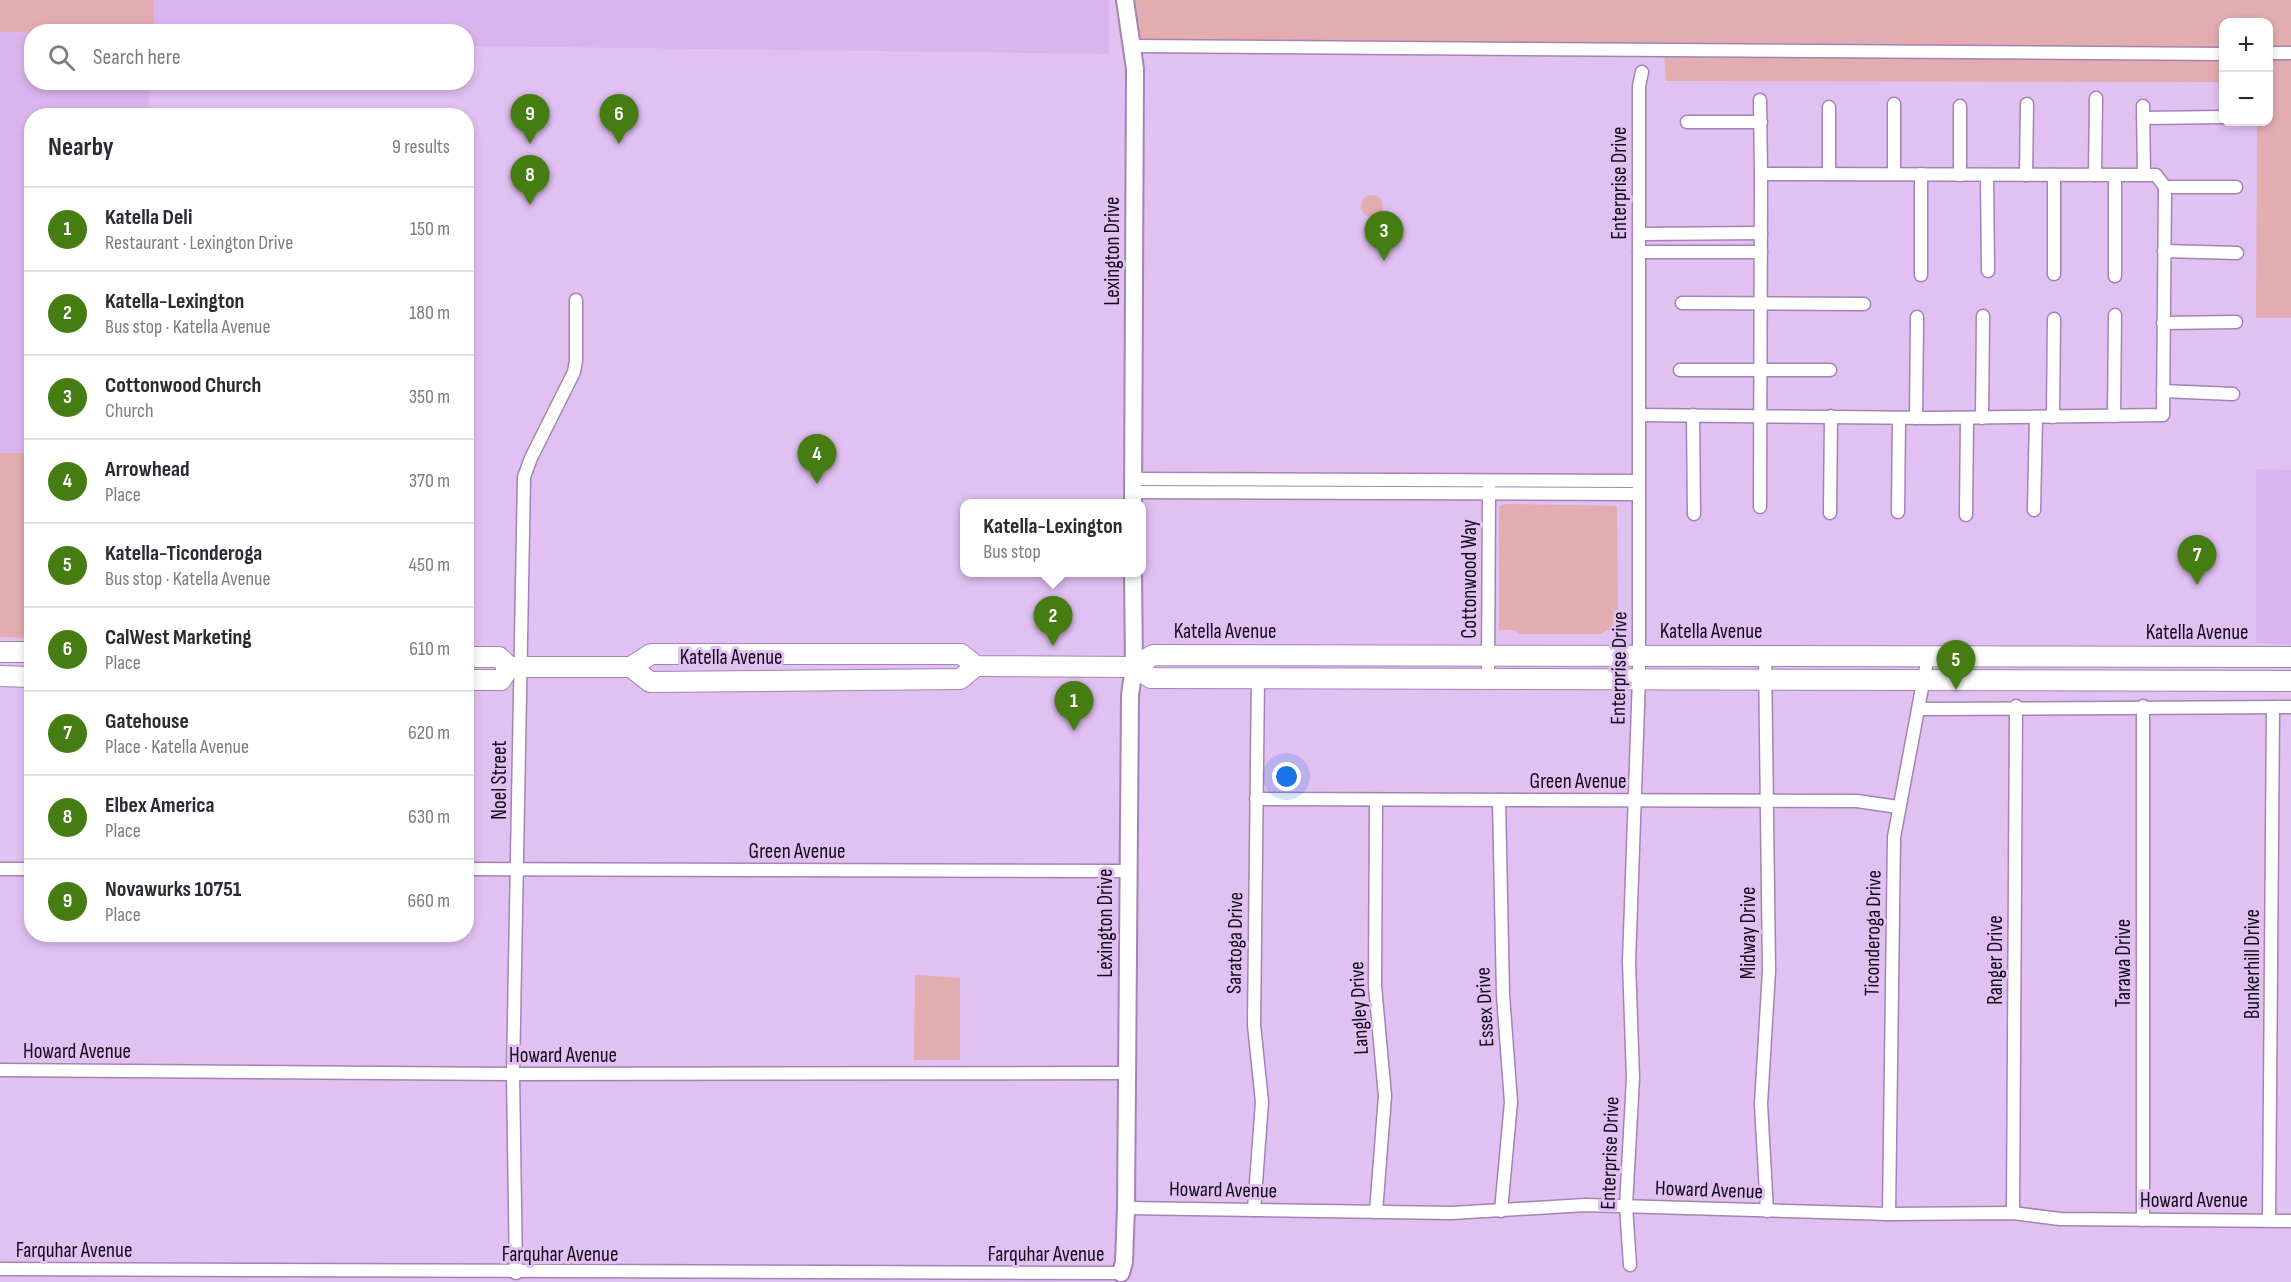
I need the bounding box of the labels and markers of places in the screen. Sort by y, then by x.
pin: 9 [510,94,550,144]
pin: 6 [600,94,638,144]
pin: 8 [510,156,550,205]
pin: 3 [1364,212,1404,261]
pin: 4 [798,434,836,484]
pin: 7 [2178,536,2216,585]
pin: 2 [1034,596,1072,646]
pin: 5 [1936,640,1976,690]
pin: 1 [1054,682,1094,731]

